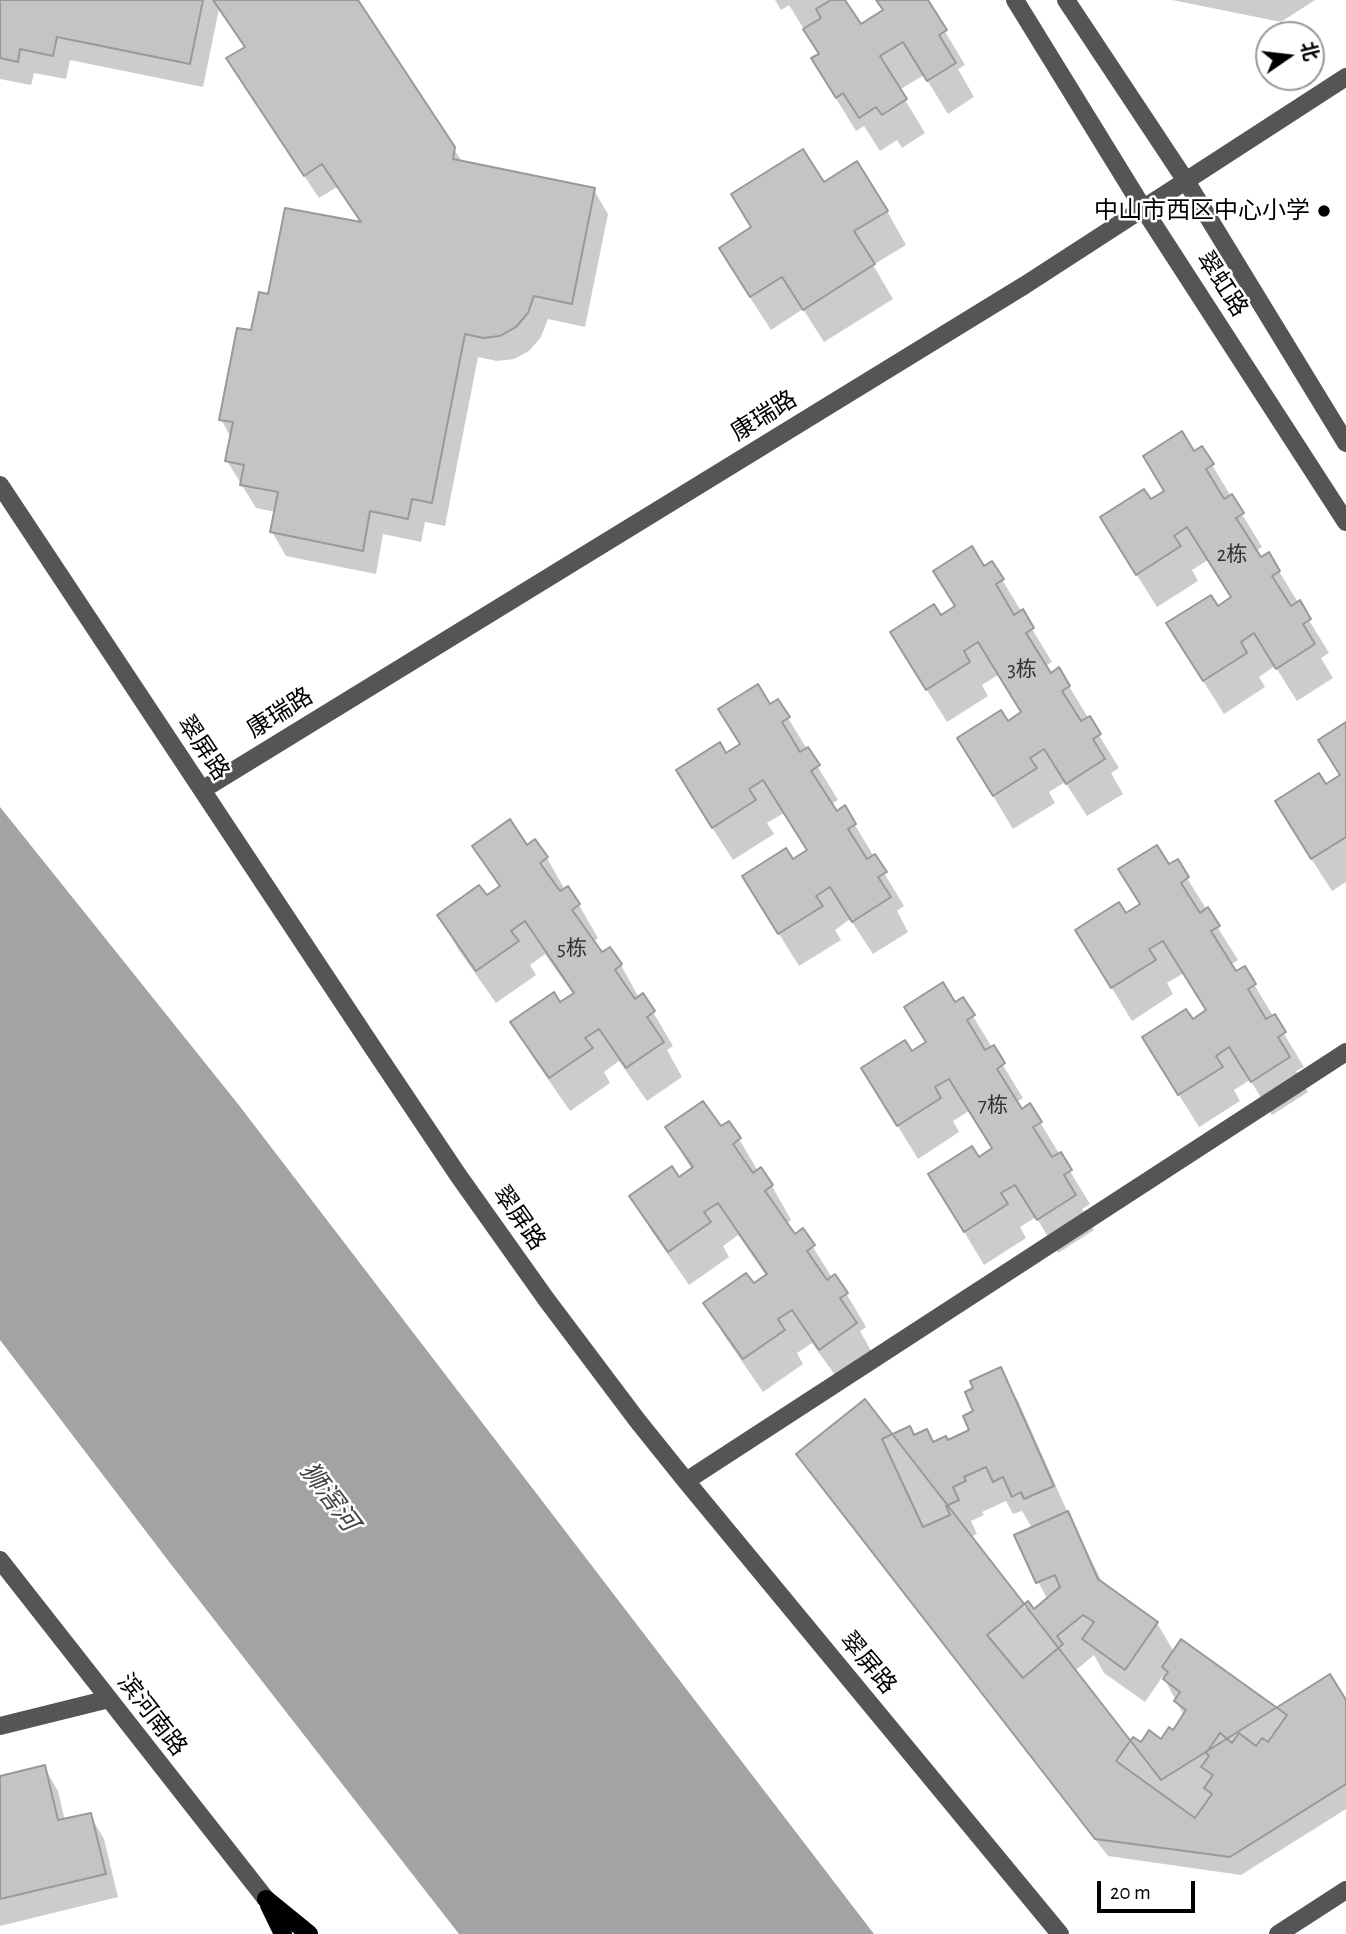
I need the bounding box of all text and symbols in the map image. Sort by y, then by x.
north arrow [1255,21,1325,91]
text: 北 [1297,40,1320,63]
place label: 中山市西区中心小学 [1094,197,1310,225]
marker: 中山市西区中心小学 [1316,203,1332,219]
street label: 翠虹路 [1190,246,1254,322]
street label: 康瑞路 [726,385,802,447]
house number: 2栋 [1217,542,1247,568]
house number: 3栋 [1007,657,1037,683]
street label: 康瑞路 [242,682,318,744]
street label: 翠屏路 [171,710,235,786]
house number: 5栋 [557,936,587,962]
house number: 7栋 [978,1093,1008,1119]
street label: 翠屏路 [487,1180,551,1256]
water label: 狮滘河 [293,1456,365,1538]
street label: 翠屏路 [834,1626,902,1700]
street label: 滨河南路 [111,1668,193,1762]
scale bar [1101,1868,1199,1912]
text: 20 m [1110,1882,1151,1903]

